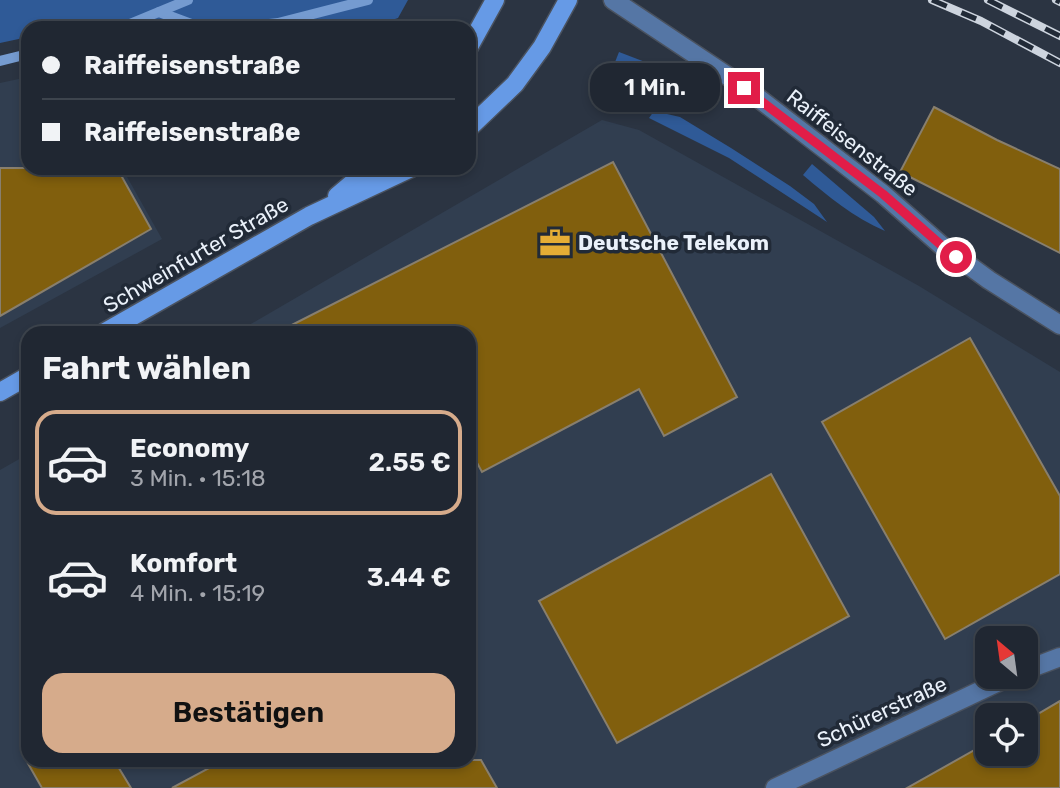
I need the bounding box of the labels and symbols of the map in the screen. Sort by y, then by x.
callout: 1 Min. [590,64,720,112]
route end [728,72,760,104]
street label: Raiffeisenstraße [782,84,923,201]
street label: Schweinfurter Straße [99,191,293,318]
office icon: Deutsche Telekom [538,226,572,260]
place label: Deutsche Telekom [578,230,769,255]
route start [940,241,972,273]
north arrow [975,626,1038,690]
street label: Schürerstraße [813,671,951,752]

